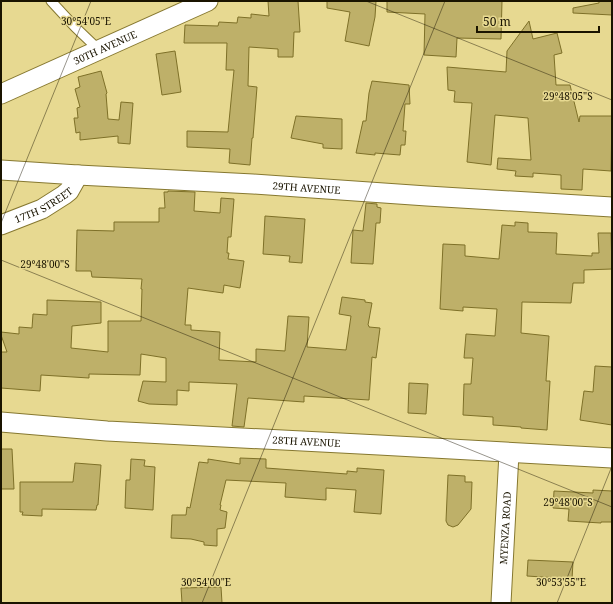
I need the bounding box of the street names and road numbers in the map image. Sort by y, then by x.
street label: 30TH AVENUE [71,27,139,68]
street label: 29TH AVENUE [272,178,341,197]
street label: 17TH STREET [12,184,76,226]
street label: 28TH AVENUE [272,433,341,450]
street label: MYENZA ROAD [496,491,514,565]

